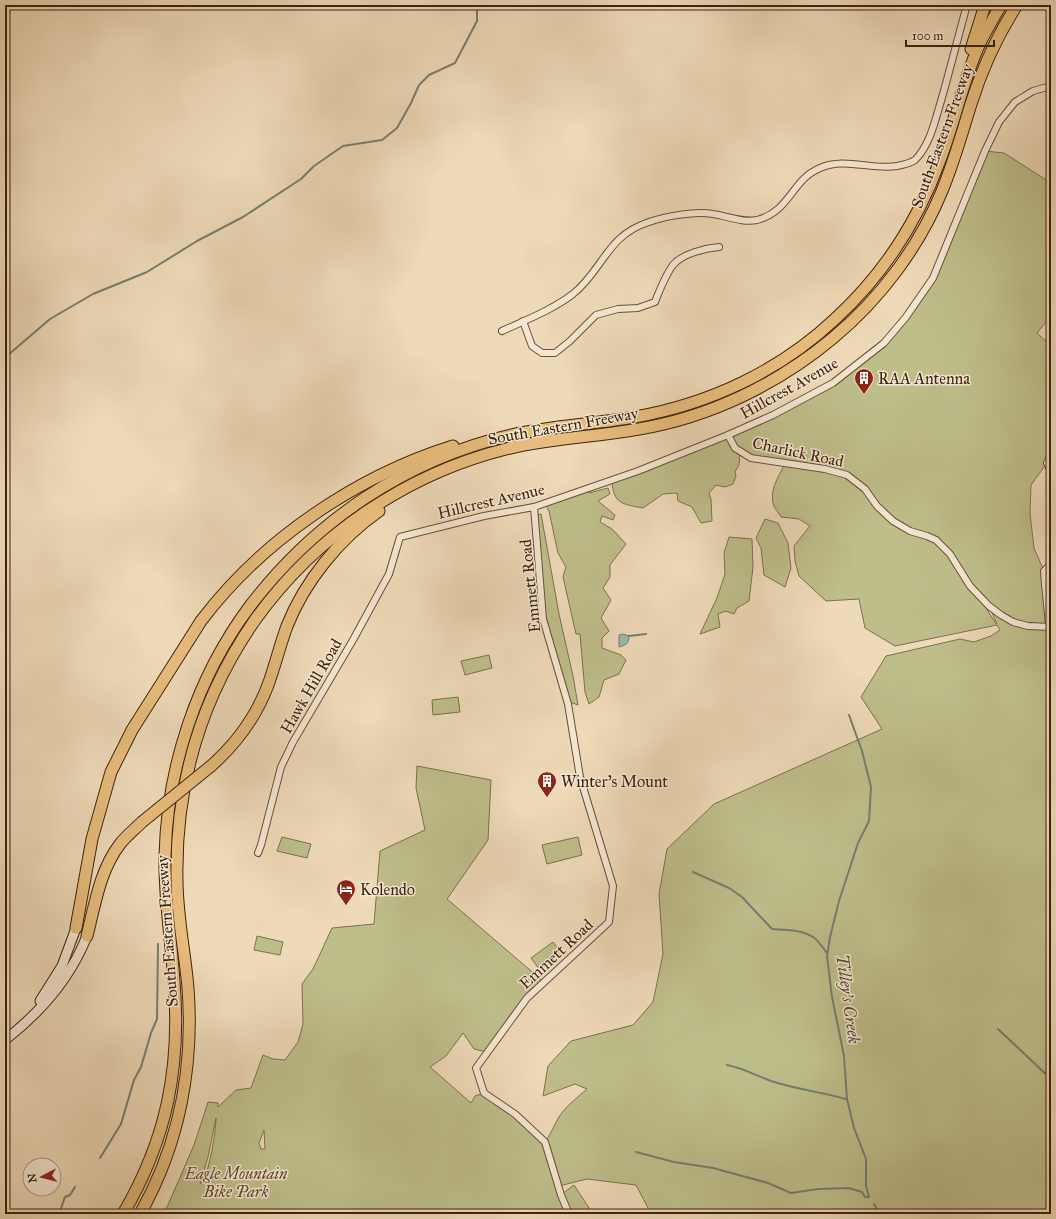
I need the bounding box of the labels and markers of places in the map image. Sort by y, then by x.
building icon: RAA Antenna [853,367,875,395]
place label: RAA Antenna [878,369,970,388]
building icon: Winter's Mount [536,770,558,798]
place label: Winter's Mount [561,772,668,791]
hotel icon: Kolendo [335,878,357,906]
place label: Kolendo [360,880,415,899]

